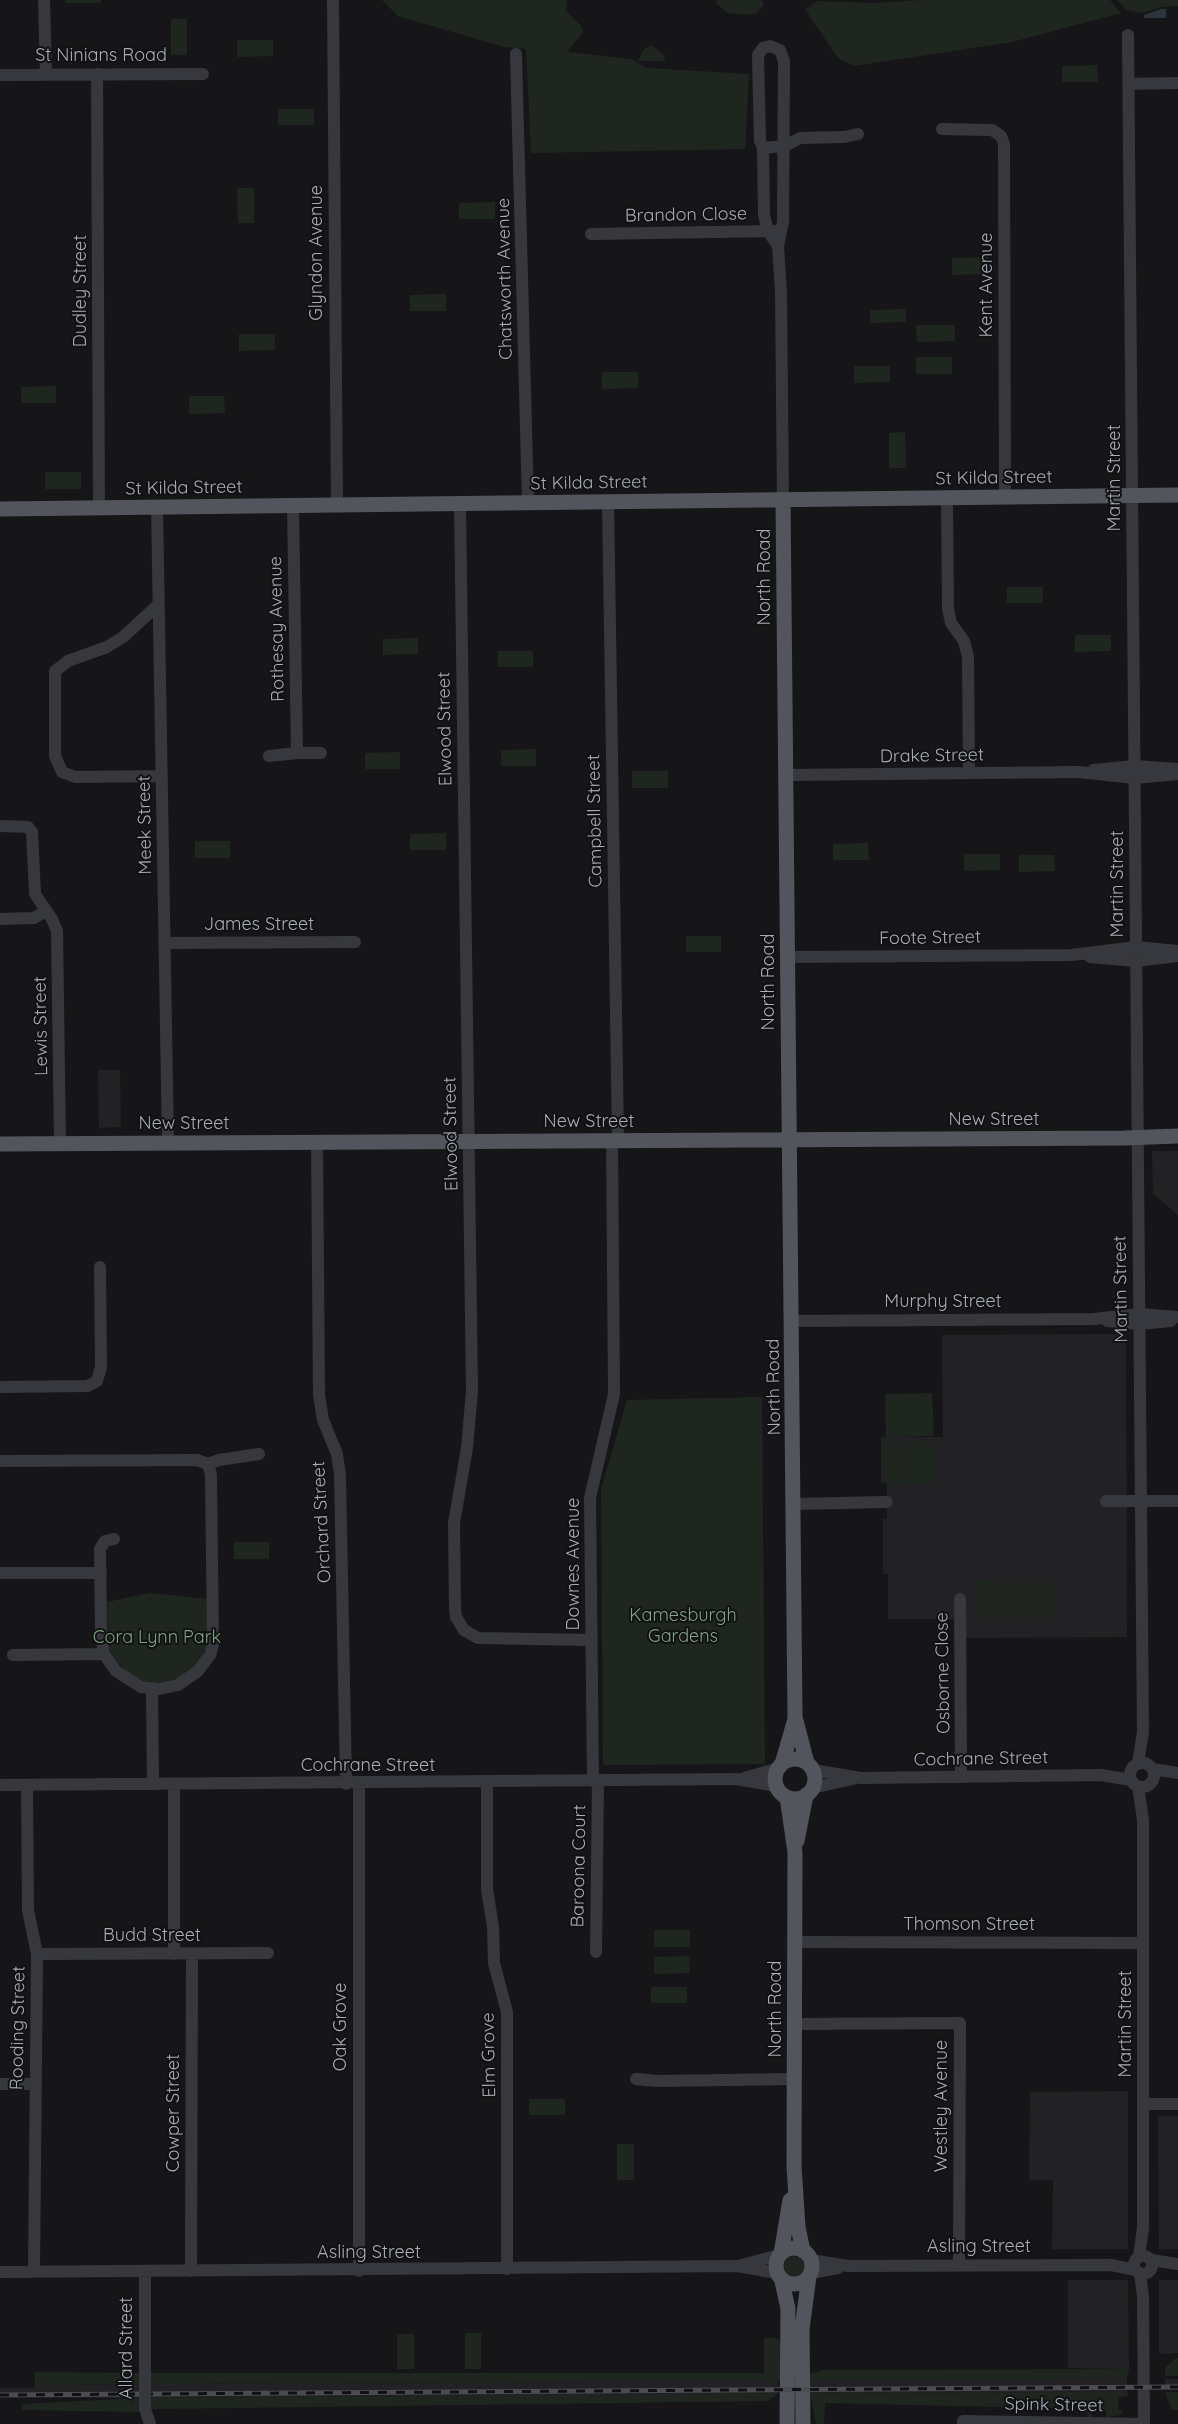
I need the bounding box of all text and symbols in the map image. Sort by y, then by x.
street label: St Ninians Road [35,45,167,67]
street label: Glyndon Avenue [306,185,328,321]
street label: Chatsworth Avenue [493,198,517,360]
street label: Brandon Close [625,203,747,227]
street label: Kent Avenue [976,233,998,337]
street label: Dudley Street [70,235,92,347]
street label: Martin Street [1104,424,1126,532]
street label: St Kilda Street [935,466,1053,490]
street label: St Kilda Street [530,471,648,495]
street label: St Kilda Street [125,476,243,500]
street label: North Road [754,529,776,625]
street label: Rothesay Avenue [265,556,289,702]
street label: Elwood Street [433,672,457,786]
street label: Drake Street [880,744,984,768]
street label: Campbell Street [583,754,607,888]
street label: Meek Street [133,775,157,875]
street label: Martin Street [1107,830,1129,938]
street label: James Street [204,914,314,936]
street label: Foote Street [879,926,981,950]
street label: North Road [758,934,780,1030]
street label: Lewis Street [29,976,53,1076]
street label: Elwood Street [439,1077,463,1191]
street label: New Street [949,1109,1039,1131]
street label: New Street [544,1111,634,1133]
street label: New Street [139,1113,229,1135]
street label: Martin Street [1109,1235,1133,1343]
street label: Murphy Street [884,1291,1002,1313]
street label: North Road [762,1338,786,1436]
street label: Orchard Street [308,1460,336,1584]
street label: Downes Avenue [563,1498,585,1630]
park label: Kamesburgh Gardens [629,1605,737,1648]
street label: Osborne Close [931,1612,955,1734]
park label: Cora Lynn Park [93,1627,221,1649]
street label: Cochrane Street [914,1747,1048,1771]
street label: Cochrane Street [301,1755,435,1777]
street label: Baroona Court [567,1804,591,1928]
street label: Thomson Street [903,1914,1035,1936]
street label: Budd Street [103,1925,201,1947]
street label: North Road [765,1961,787,2057]
street label: Rooding Street [6,1966,30,2090]
street label: Martin Street [1115,1970,1137,2078]
street label: Oak Grove [330,1983,352,2071]
street label: Elm Grove [477,2012,501,2098]
street label: Westley Avenue [931,2040,953,2172]
street label: Cowper Street [163,2054,185,2172]
street label: Asling Street [927,2236,1031,2258]
street label: Asling Street [317,2242,421,2264]
street label: Allard Street [116,2297,138,2399]
street label: Spink Street [1004,2393,1104,2417]

